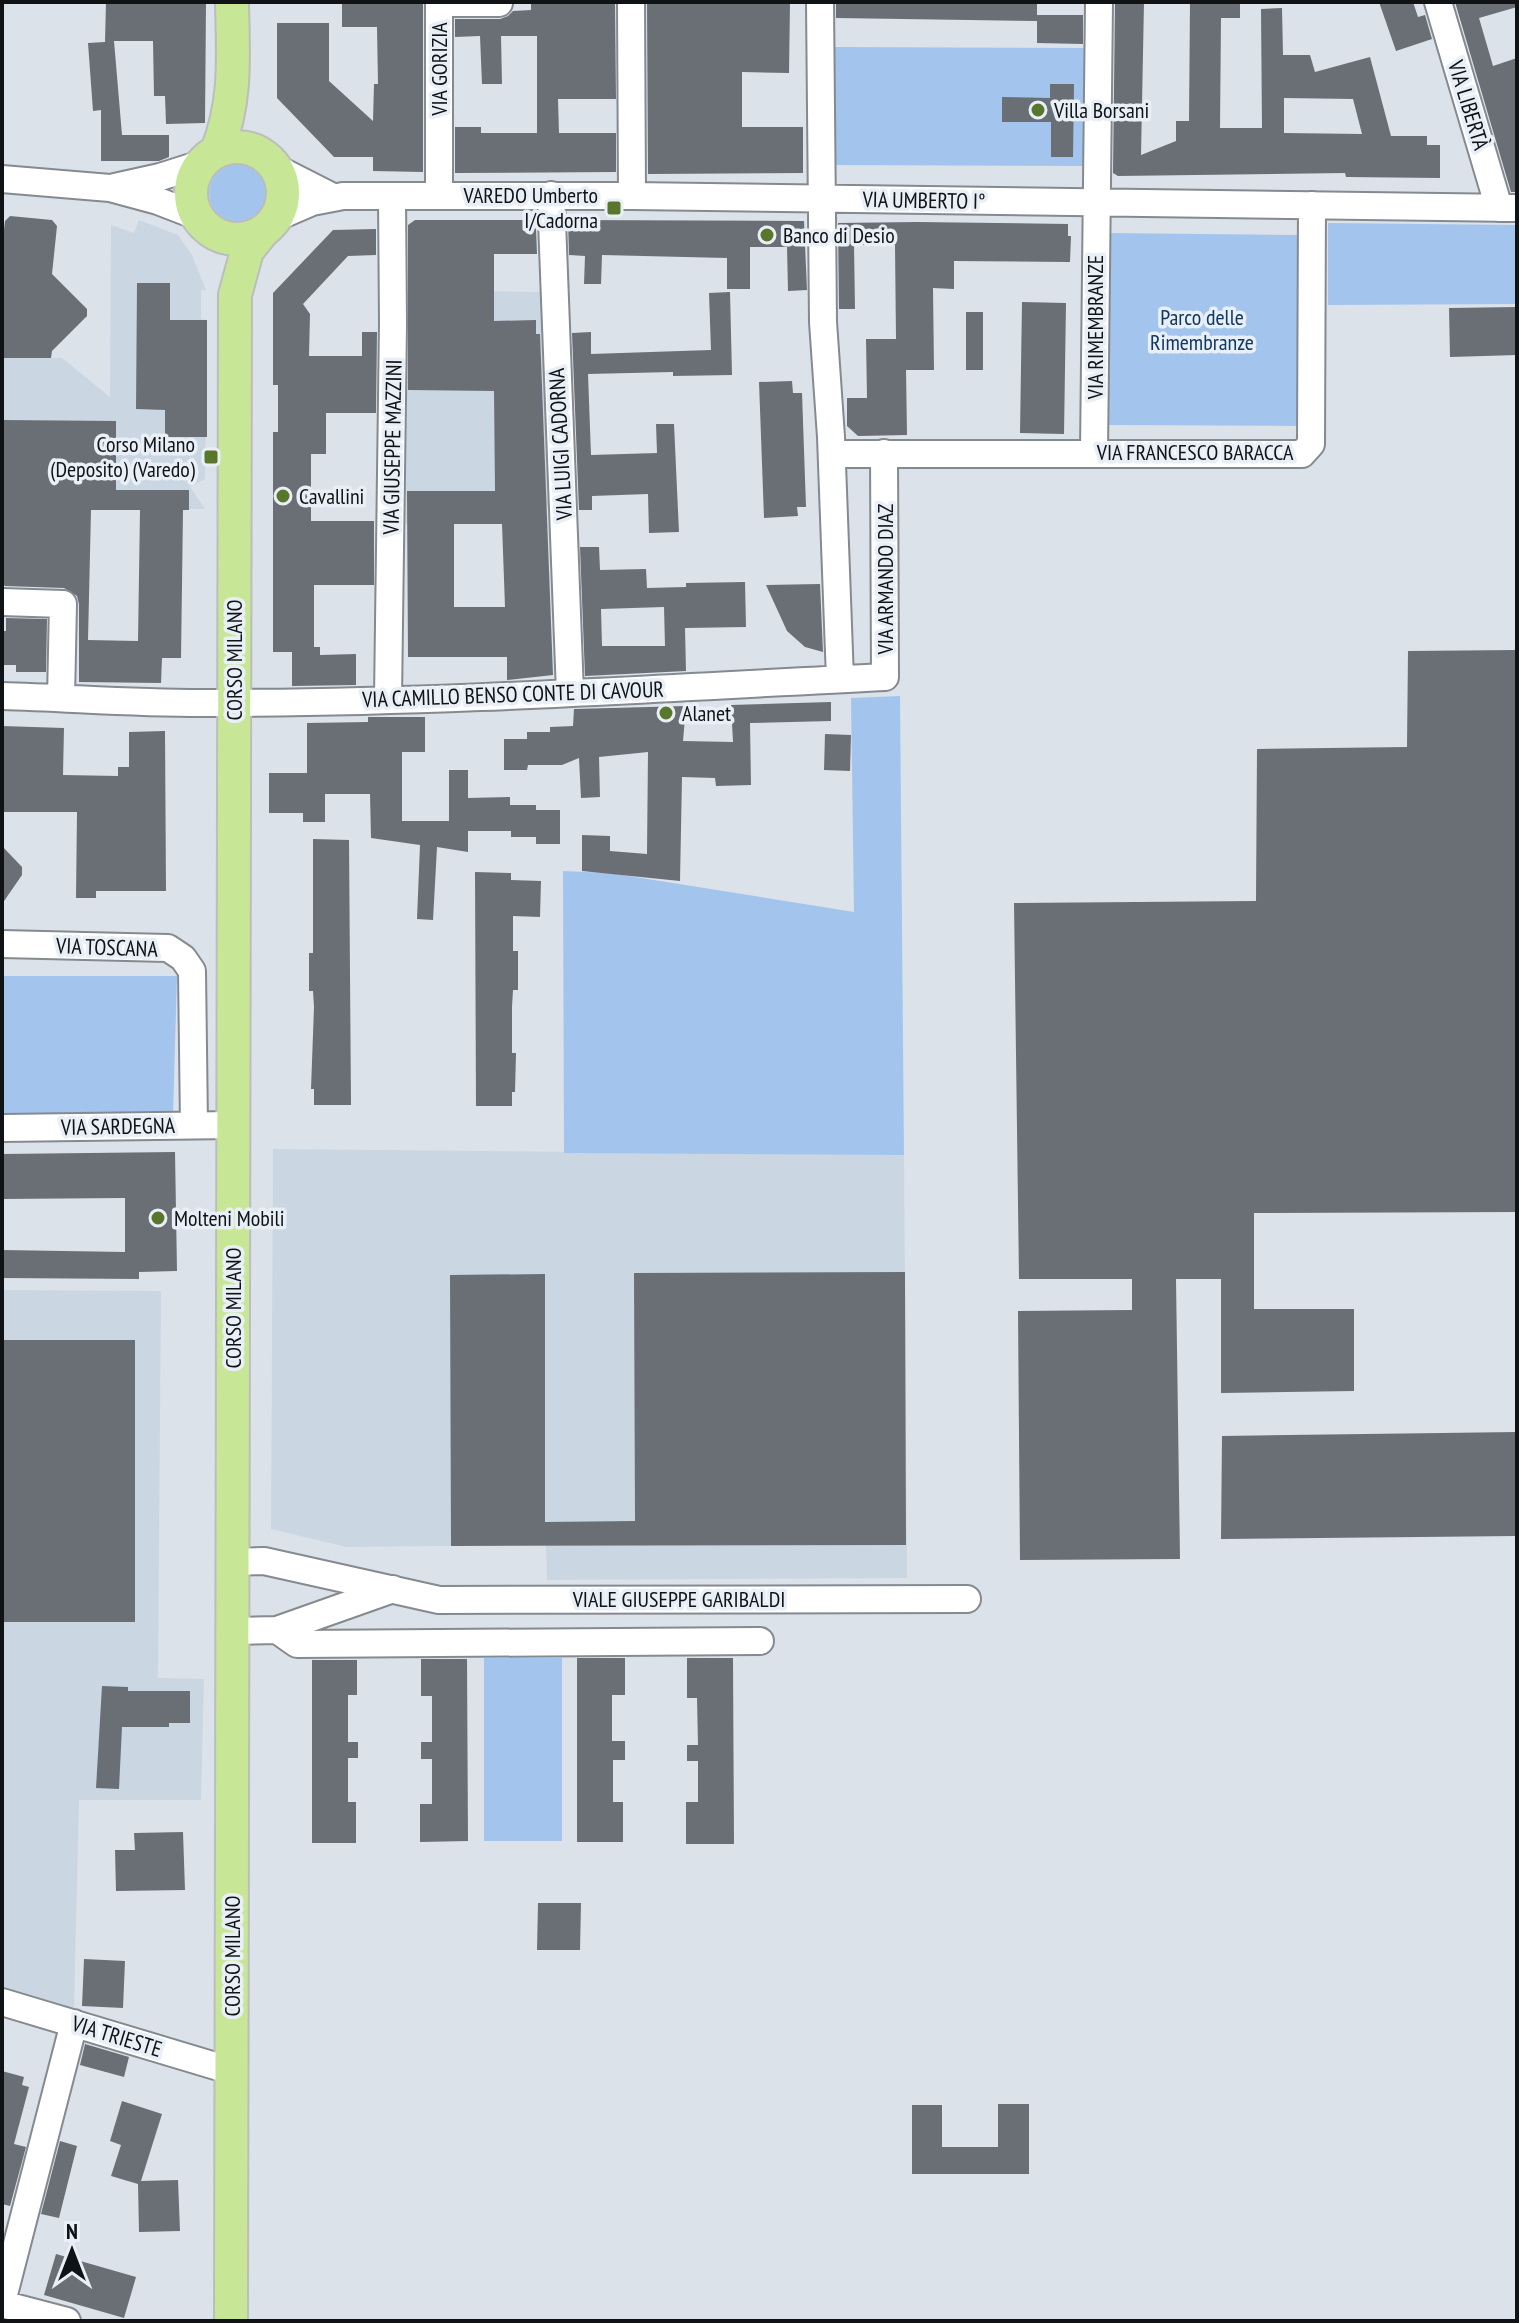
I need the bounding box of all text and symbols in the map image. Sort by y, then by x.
street label: VIA GORIZIA [425,22,453,117]
street label: VIA LIBERTÀ [1442,56,1496,154]
place label: Villa Borsani [1053,96,1149,124]
marker: Villa Borsani [1029,101,1047,119]
place label: VAREDO Umberto I/Cadorna [463,181,598,234]
street label: VIA UMBERTO I° [861,185,986,215]
marker: VAREDO Umberto I/Cadorna [605,199,623,217]
place label: Banco di Desio [783,221,895,249]
marker: Banco di Desio [758,226,776,244]
street label: VIA RIMEMBRANZE [1081,255,1109,400]
park label: Parco delle Rimembranze [1150,303,1254,356]
street label: VIA GIUSEPPE MAZZINI [376,359,408,536]
street label: VIA LUIGI CADORNA [542,367,578,522]
place label: Corso Milano (Deposito) (Varedo) [50,430,196,483]
street label: VIA FRANCESCO BARACCA [1096,438,1294,466]
marker: Corso Milano (Deposito) (Varedo) [202,448,220,466]
place label: Cavallini [299,482,364,510]
marker: Cavallini [274,487,292,505]
street label: VIA ARMANDO DIAZ [871,503,899,656]
street label: CORSO MILANO [220,599,248,721]
street label: VIA CAMILLO BENSO CONTE DI CAVOUR [361,675,664,713]
place label: Alanet [682,699,731,727]
marker: Alanet [657,704,675,722]
street label: VIA TOSCANA [55,931,159,963]
street label: VIA SARDEGNA [60,1111,176,1141]
place label: Molteni Mobili [174,1204,284,1232]
marker: Molteni Mobili [149,1209,167,1227]
street label: CORSO MILANO [219,1247,247,1369]
street label: VIALE GIUSEPPE GARIBALDI [572,1585,785,1613]
street label: CORSO MILANO [218,1895,246,2017]
street label: VIA TRIESTE [68,2009,165,2063]
north arrow [32,2211,112,2291]
text: N [66,2217,78,2245]

